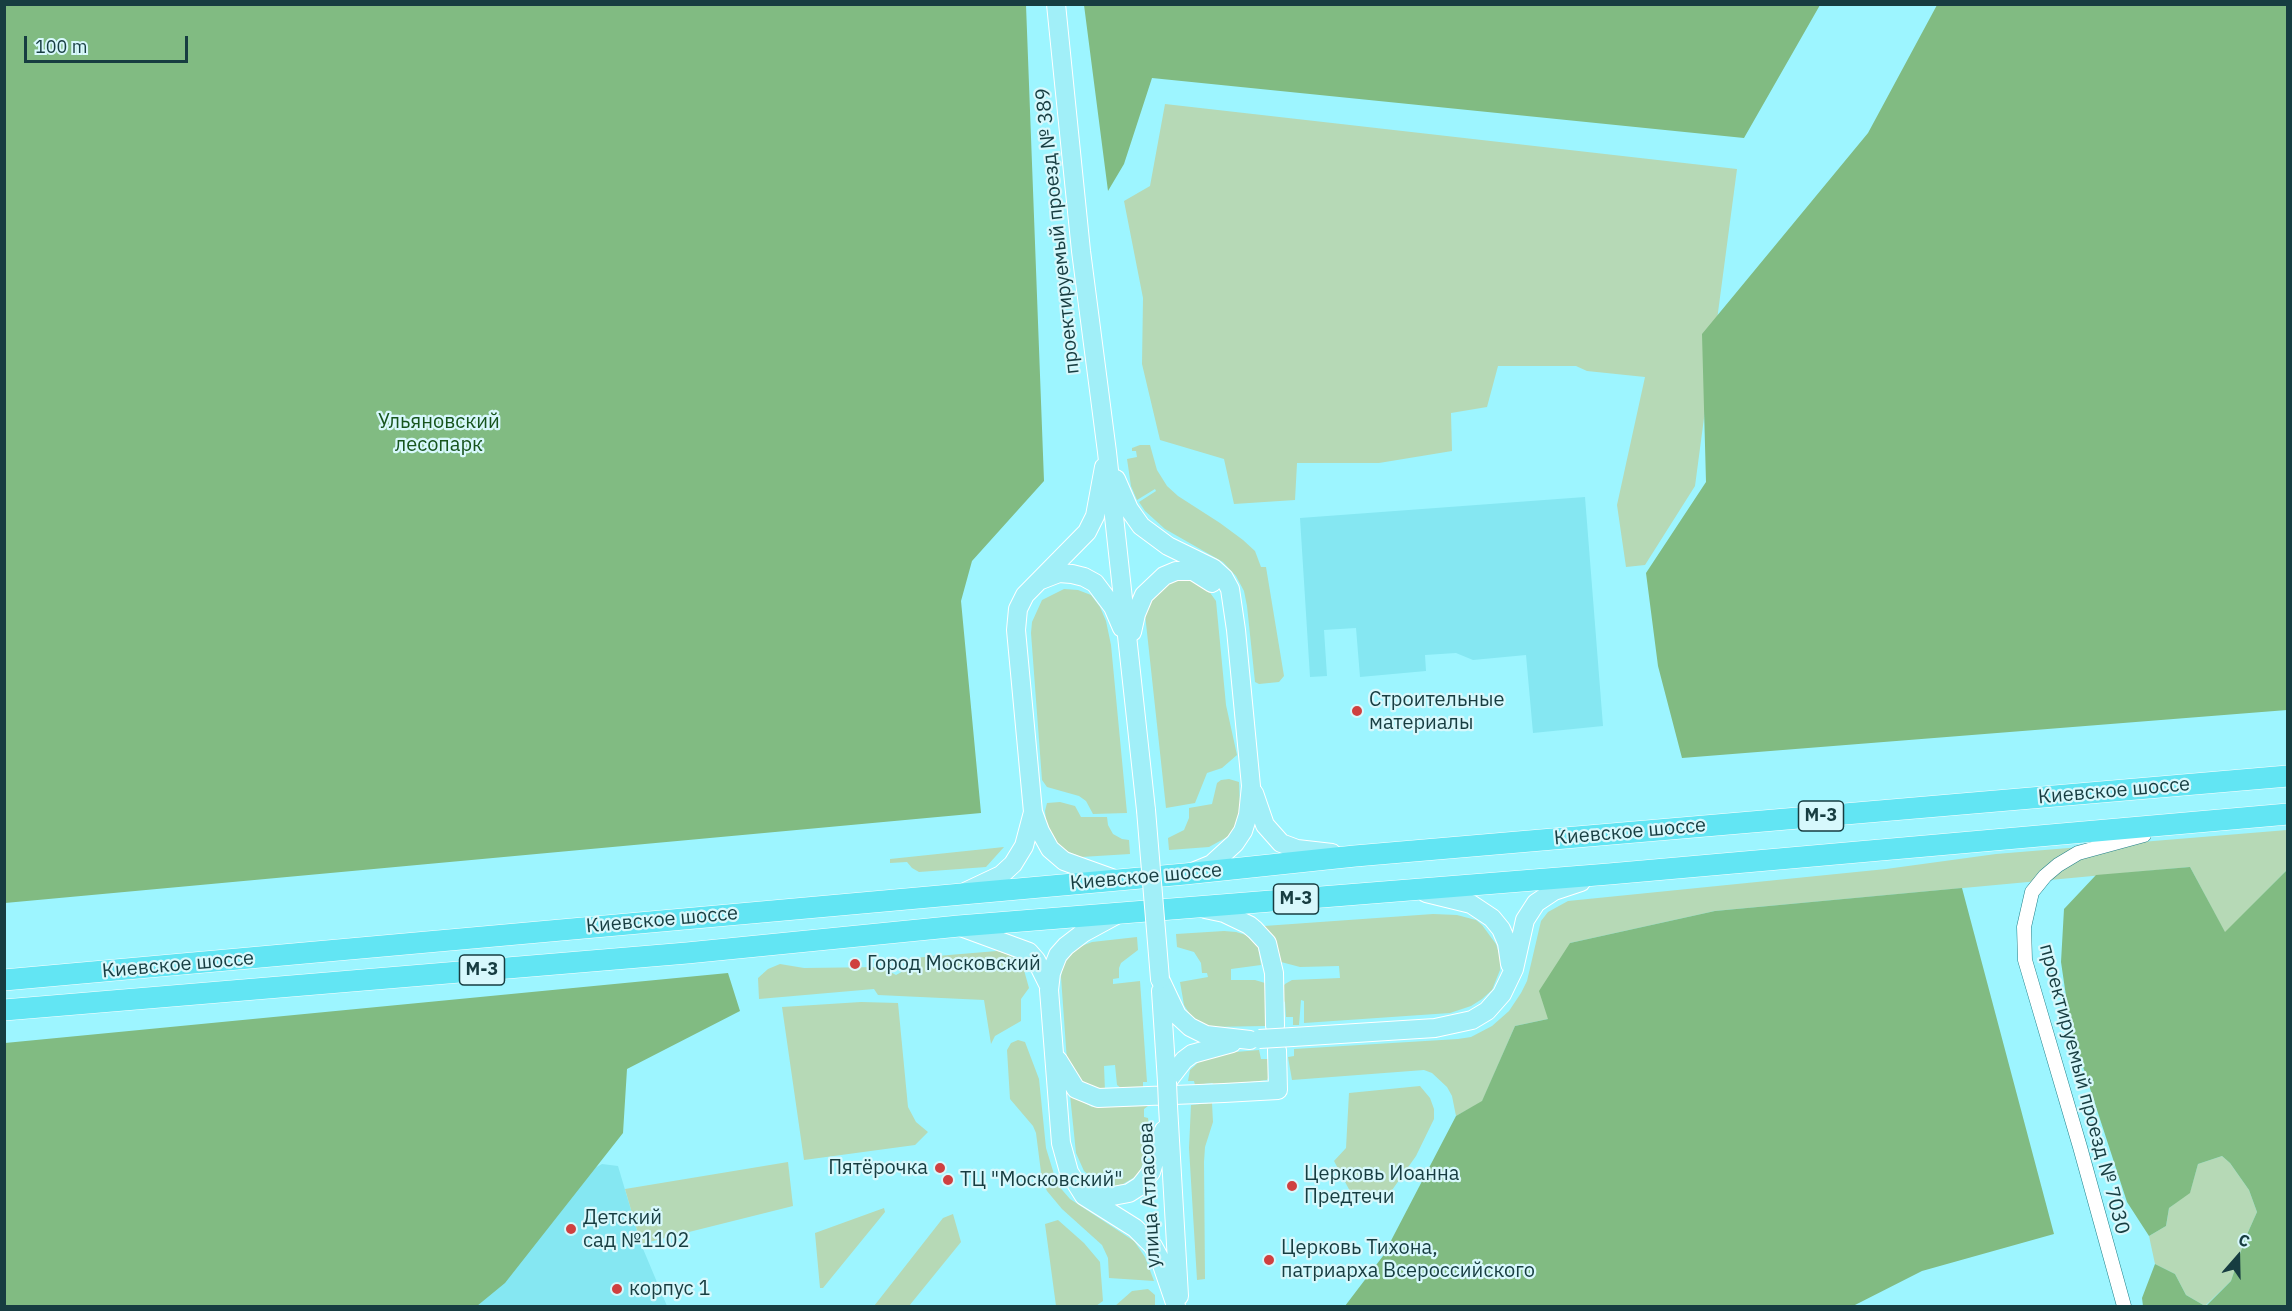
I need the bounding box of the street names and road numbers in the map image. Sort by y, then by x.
street label: проектируемый проезд № 389 [1031,87,1085,375]
street label: Киевское шоссе [2037,772,2191,810]
road number: М-3 [1798,801,1844,831]
street label: Киевское шоссе [1553,813,1707,851]
street label: Киевское шоссе [1069,858,1223,896]
road number: М-3 [1274,884,1318,914]
street label: Киевское шоссе [585,901,739,939]
street label: проектируемый проезд № 7030 [2034,941,2134,1237]
street label: Киевское шоссе [101,946,255,984]
road number: М-3 [460,955,504,985]
street label: улица Атласова [1134,1122,1166,1268]

